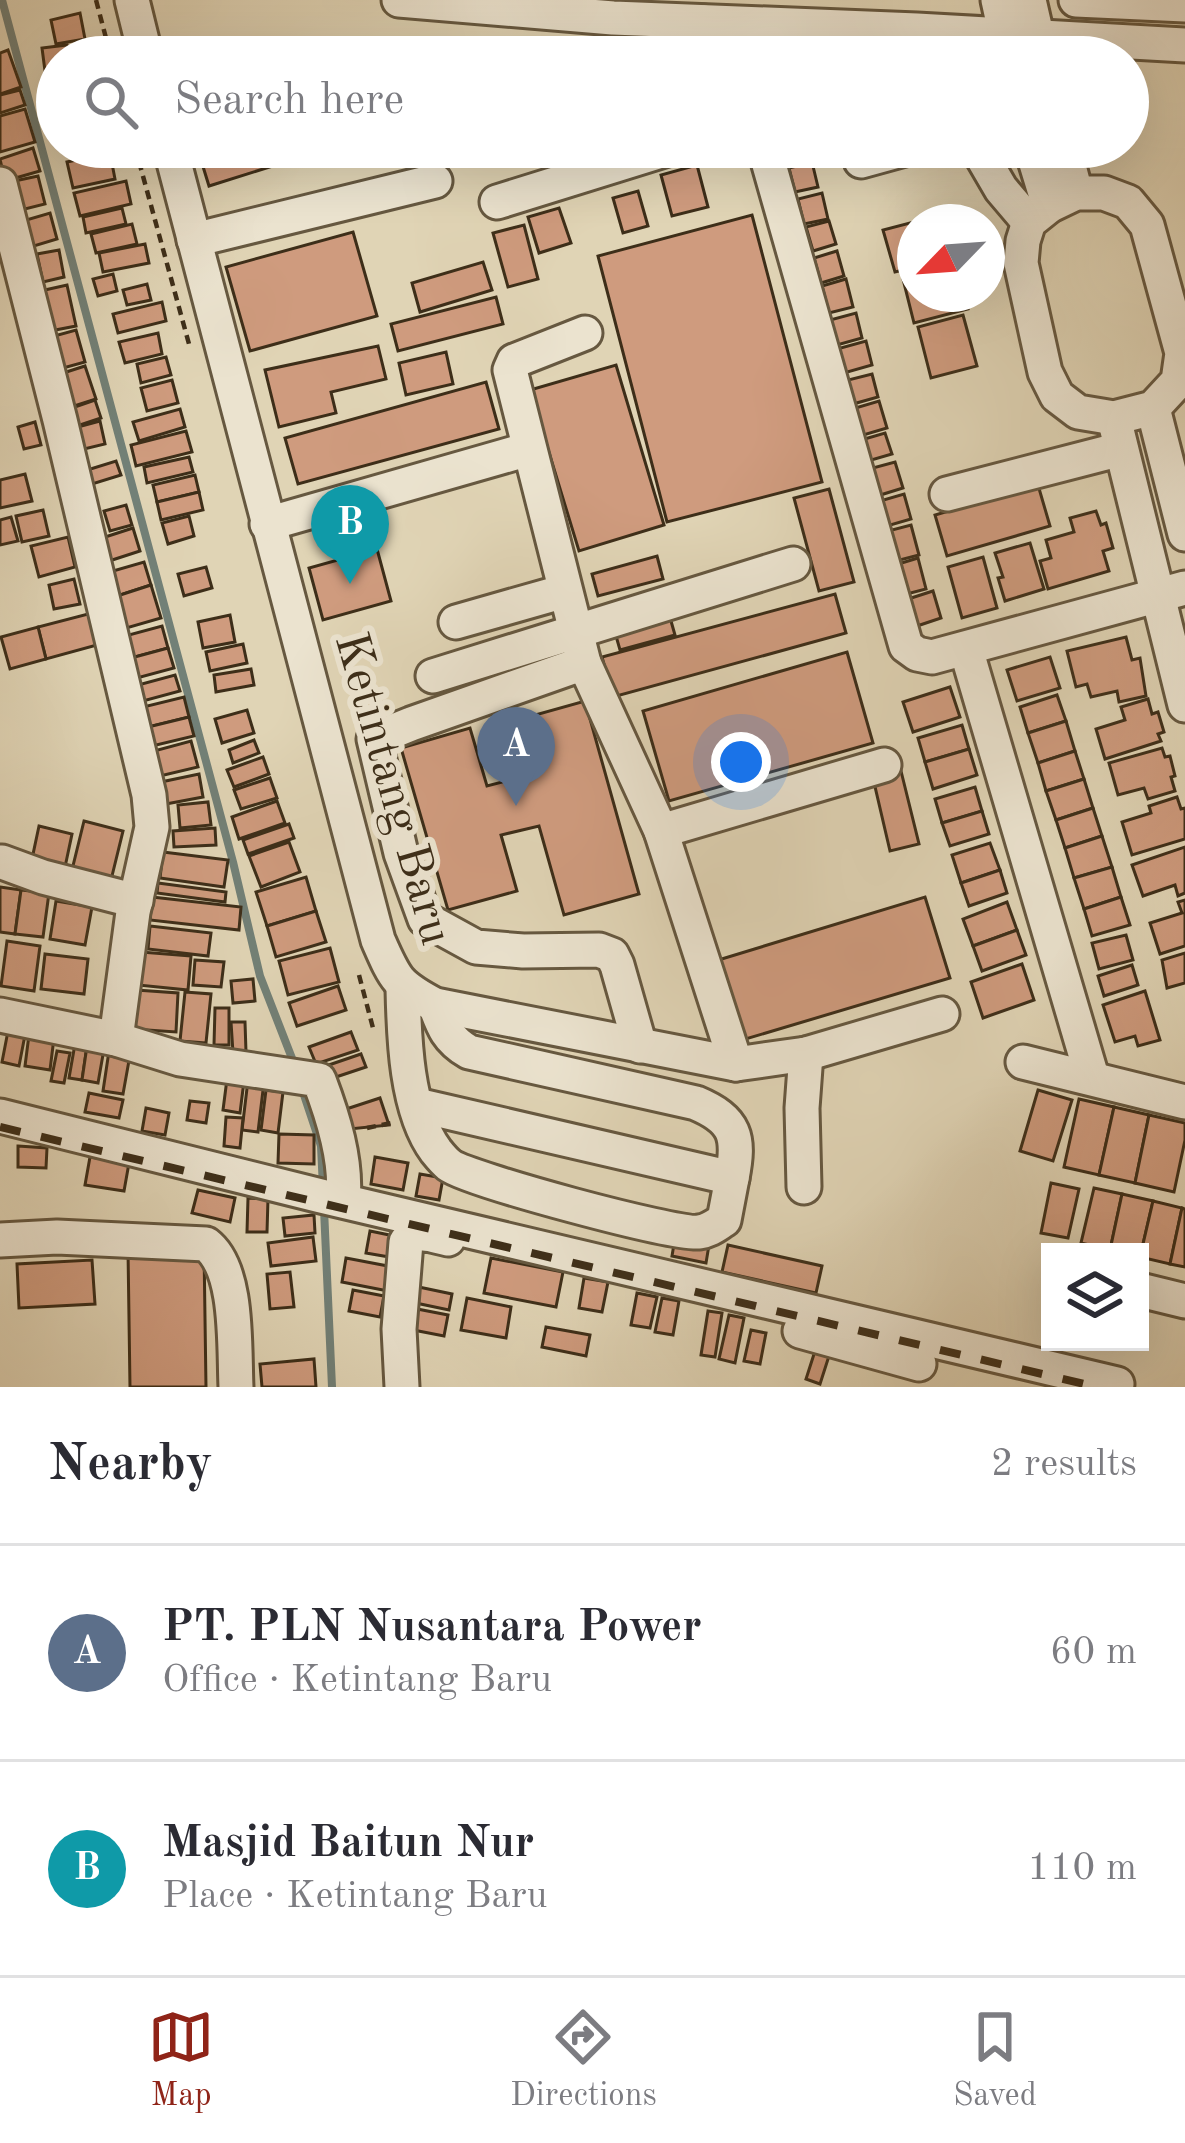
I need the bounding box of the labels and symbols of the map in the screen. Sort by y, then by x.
north arrow [897,204,1005,312]
pin: B [311,485,389,584]
street label: Ketintang Baru [325,628,459,950]
pin: A [477,707,555,806]
your location [711,732,771,792]

